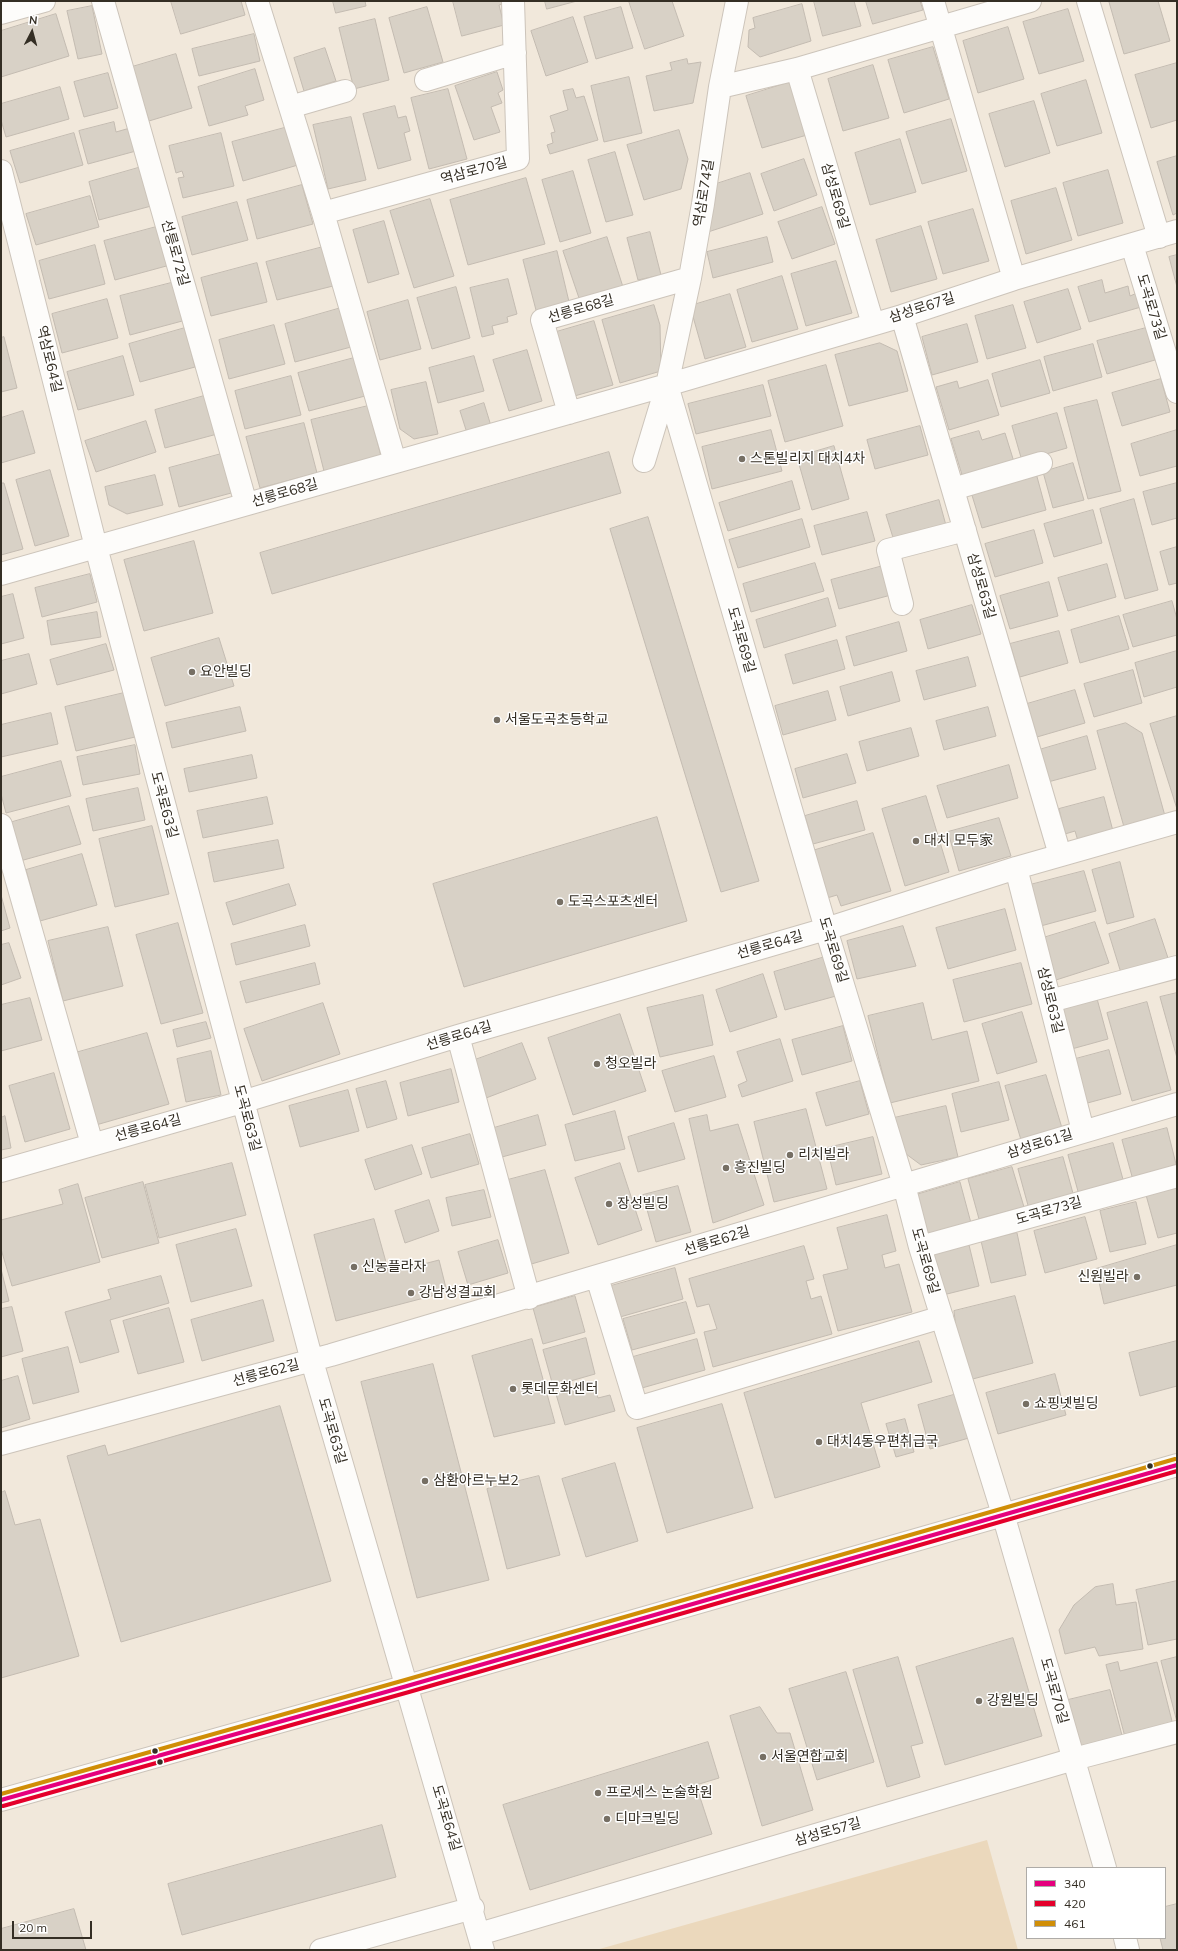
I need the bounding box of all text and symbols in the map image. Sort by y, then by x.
north arrow [12,12,52,52]
text: N [28,13,38,27]
street label: 역삼로70길 [439,154,509,188]
street label: 역삼로74길 [690,158,718,228]
street label: 삼성로69길 [818,161,852,231]
street label: 선릉로72길 [158,218,192,288]
street label: 도곡로73길 [1133,272,1169,342]
street label: 삼성로67길 [887,289,957,327]
street label: 선릉로68길 [546,292,616,326]
street label: 역삼로64길 [33,324,65,394]
place label: 스톤빌리지 대치4차 [750,451,865,467]
marker: 스톤빌리지 대치4차 [737,454,747,464]
street label: 선릉로68길 [250,476,320,510]
street label: 삼성로63길 [964,551,998,621]
street label: 도곡로69길 [724,605,758,675]
place label: 요안빌딩 [200,664,252,680]
marker: 요안빌딩 [187,667,197,677]
place label: 서울도곡초등학교 [505,712,608,728]
marker: 서울도곡초등학교 [492,715,502,725]
street label: 도곡로63길 [147,770,181,840]
place label: 대치 모두家 [924,833,993,849]
marker: 대치 모두家 [911,836,921,846]
place label: 도곡스포츠센터 [568,894,658,910]
marker: 도곡스포츠센터 [555,897,565,907]
street label: 도곡로69길 [815,915,851,985]
street label: 선릉로64길 [735,928,805,962]
street label: 삼성로63길 [1034,965,1066,1035]
street label: 선릉로64길 [424,1018,494,1054]
place label: 청오빌라 [605,1056,657,1072]
marker: 청오빌라 [592,1059,602,1069]
street label: 도곡로63길 [230,1083,264,1153]
street label: 선릉로64길 [113,1111,183,1145]
street label: 삼성로61길 [1005,1126,1075,1162]
place label: 리치빌라 [798,1147,850,1163]
marker: 리치빌라 [785,1150,795,1160]
place label: 흥진빌딩 [734,1160,786,1176]
marker: 흥진빌딩 [721,1163,731,1173]
street label: 도곡로73길 [1014,1194,1084,1228]
place label: 장성빌딩 [617,1196,669,1212]
marker: 장성빌딩 [604,1199,614,1209]
street label: 선릉로62길 [682,1223,752,1259]
street label: 도곡로69길 [908,1226,942,1296]
place label: 신농플라자 [362,1259,426,1275]
marker: 신농플라자 [349,1262,359,1272]
place label: 신원빌라 [1077,1269,1129,1285]
marker: 신원빌라 [1132,1272,1142,1282]
place label: 강남성결교회 [419,1285,496,1301]
marker: 강남성결교회 [406,1288,416,1298]
street label: 선릉로62길 [231,1356,301,1390]
place label: 롯데문화센터 [521,1381,598,1397]
marker: 롯데문화센터 [508,1384,518,1394]
street label: 도곡로63길 [315,1396,349,1466]
place label: 쇼핑넷빌딩 [1034,1396,1098,1412]
marker: 쇼핑넷빌딩 [1021,1399,1031,1409]
place label: 대치4동우편취급국 [827,1434,938,1450]
marker: 대치4동우편취급국 [814,1437,824,1447]
unlabelled marker [1145,1461,1155,1471]
place label: 삼환아르누보2 [433,1473,519,1489]
marker: 삼환아르누보2 [420,1476,430,1486]
street label: 도곡로70길 [1037,1656,1071,1726]
place label: 강원빌딩 [987,1693,1039,1709]
marker: 강원빌딩 [974,1696,984,1706]
unlabelled marker [150,1746,160,1756]
place label: 서울연합교회 [771,1749,848,1765]
marker: 서울연합교회 [758,1752,768,1762]
unlabelled marker [155,1757,165,1767]
street label: 도곡로64길 [428,1783,464,1853]
place label: 프로세스 논술학원 [606,1785,713,1801]
marker: 프로세스 논술학원 [593,1788,603,1798]
place label: 디마크빌딩 [615,1811,679,1827]
marker: 디마크빌딩 [602,1814,612,1824]
street label: 삼성로57길 [793,1815,863,1849]
legend [1026,1867,1166,1939]
text: 340 [1064,1876,1086,1891]
text: 420 [1064,1896,1086,1911]
scale bar [14,1913,94,1939]
text: 461 [1064,1916,1086,1931]
text: 20 m [19,1920,47,1935]

